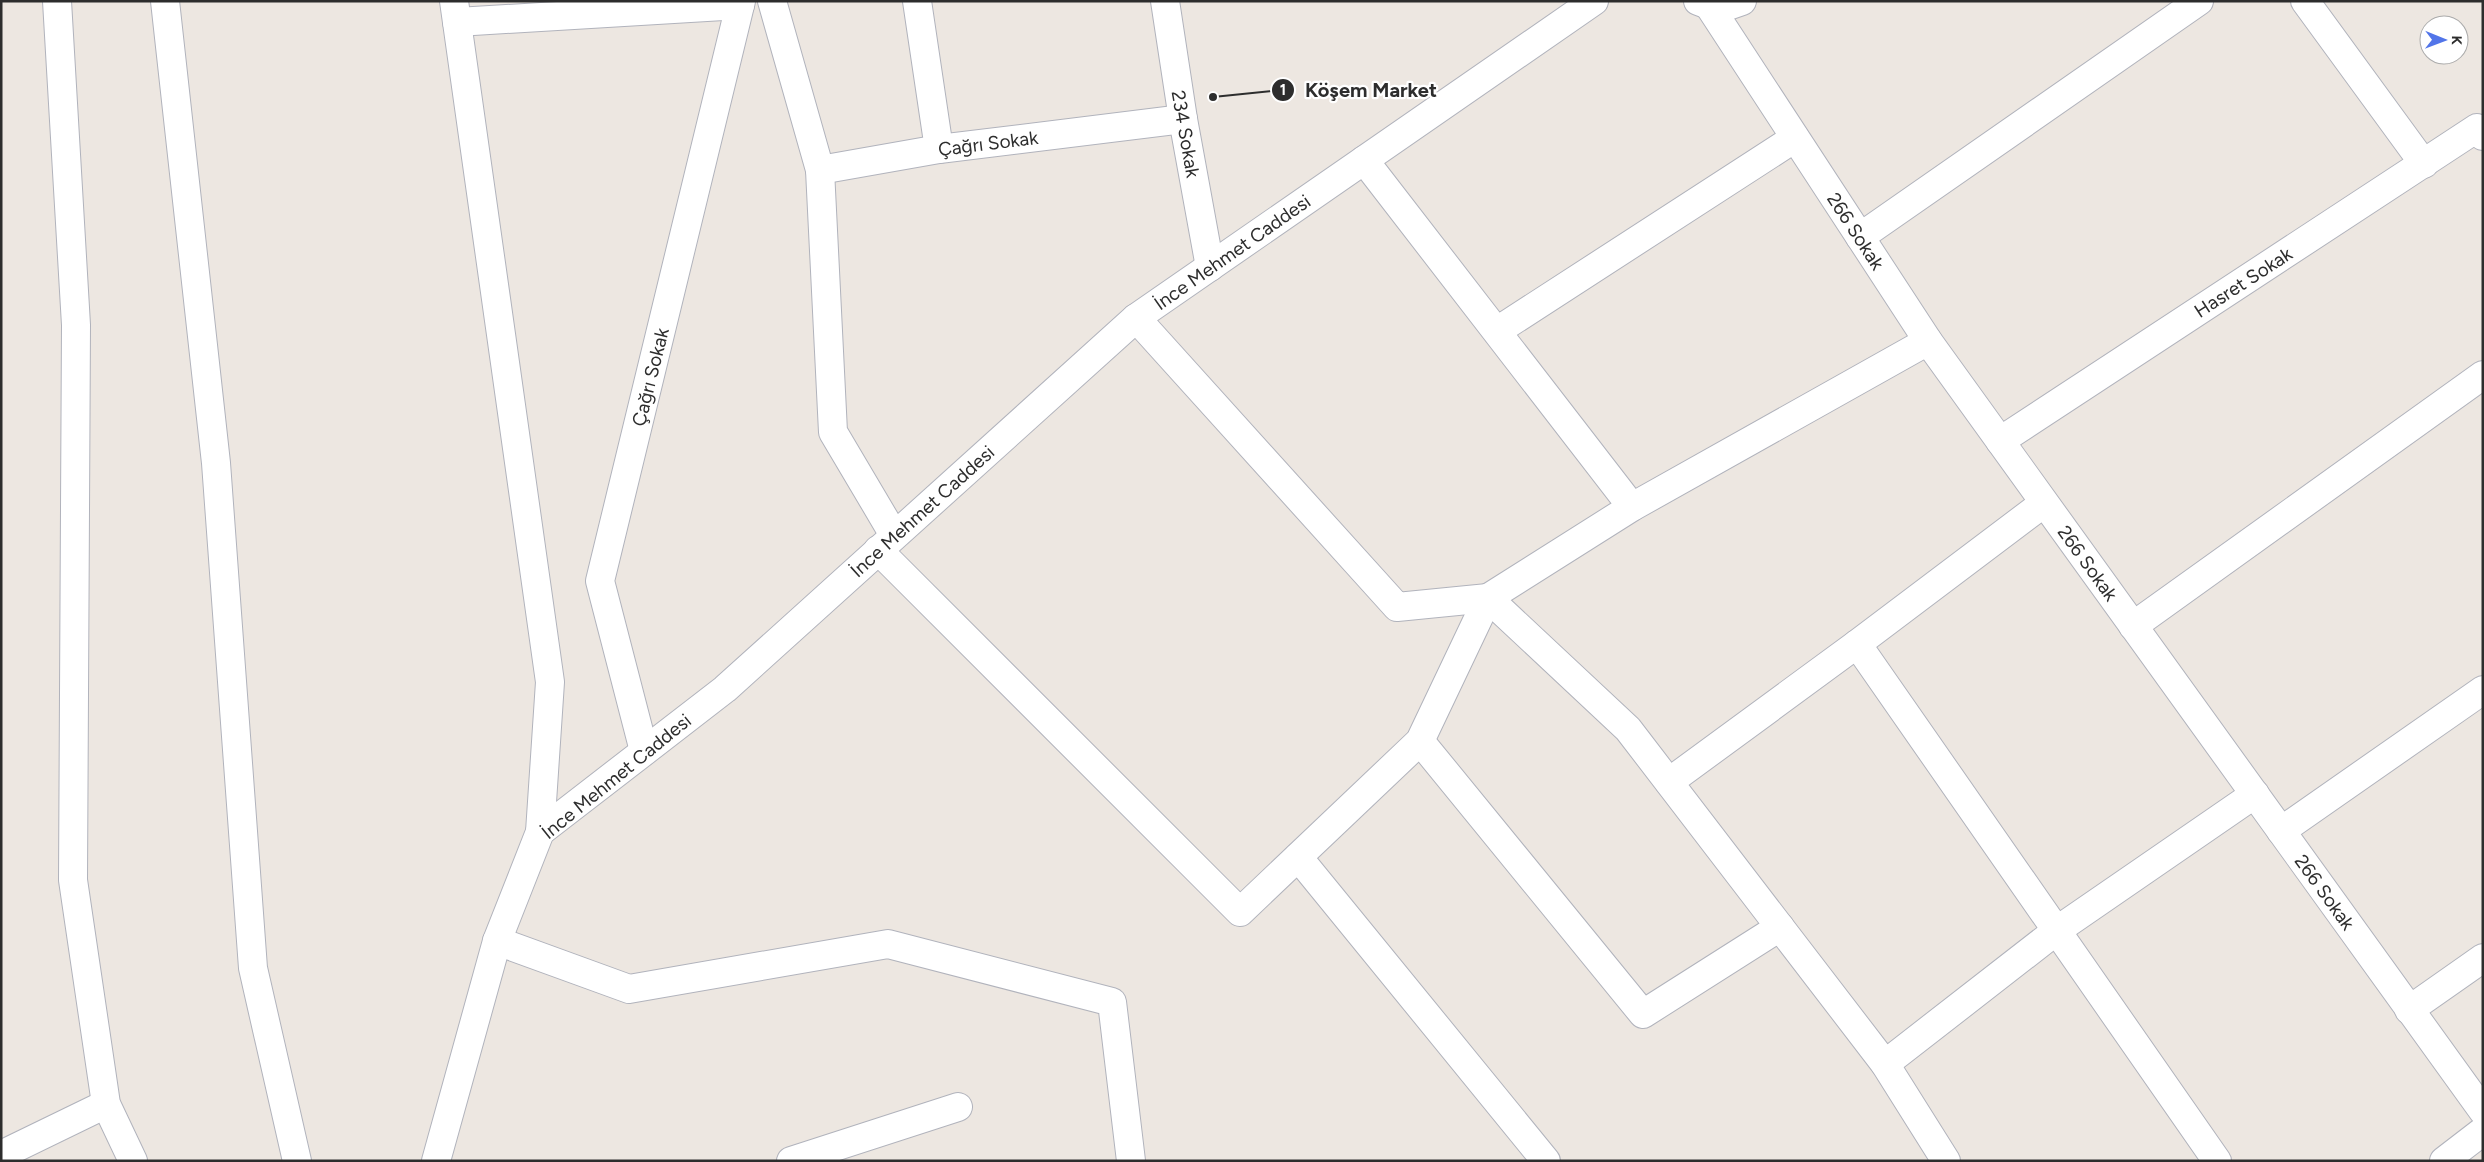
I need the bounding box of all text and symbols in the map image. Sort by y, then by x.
north arrow [2419,15,2469,65]
text: K [2448,35,2465,46]
callout: Köşem Market [1270,72,1447,107]
text: Köşem Market [1305,78,1437,102]
text: 1 [1280,81,1286,99]
street label: 234 Sokak [1167,89,1205,180]
street label: Çağrı Sokak [937,126,1040,161]
street label: 266 Sokak [1822,188,1889,275]
street label: İnce Mehmet Caddesi [1150,190,1315,315]
street label: Hasret Sokak [2190,242,2297,323]
street label: Çağrı Sokak [627,325,674,429]
street label: İnce Mehmet Caddesi [846,441,999,582]
street label: 266 Sokak [2053,521,2123,606]
street label: İnce Mehmet Caddesi [537,709,696,844]
street label: 266 Sokak [2290,850,2360,935]

